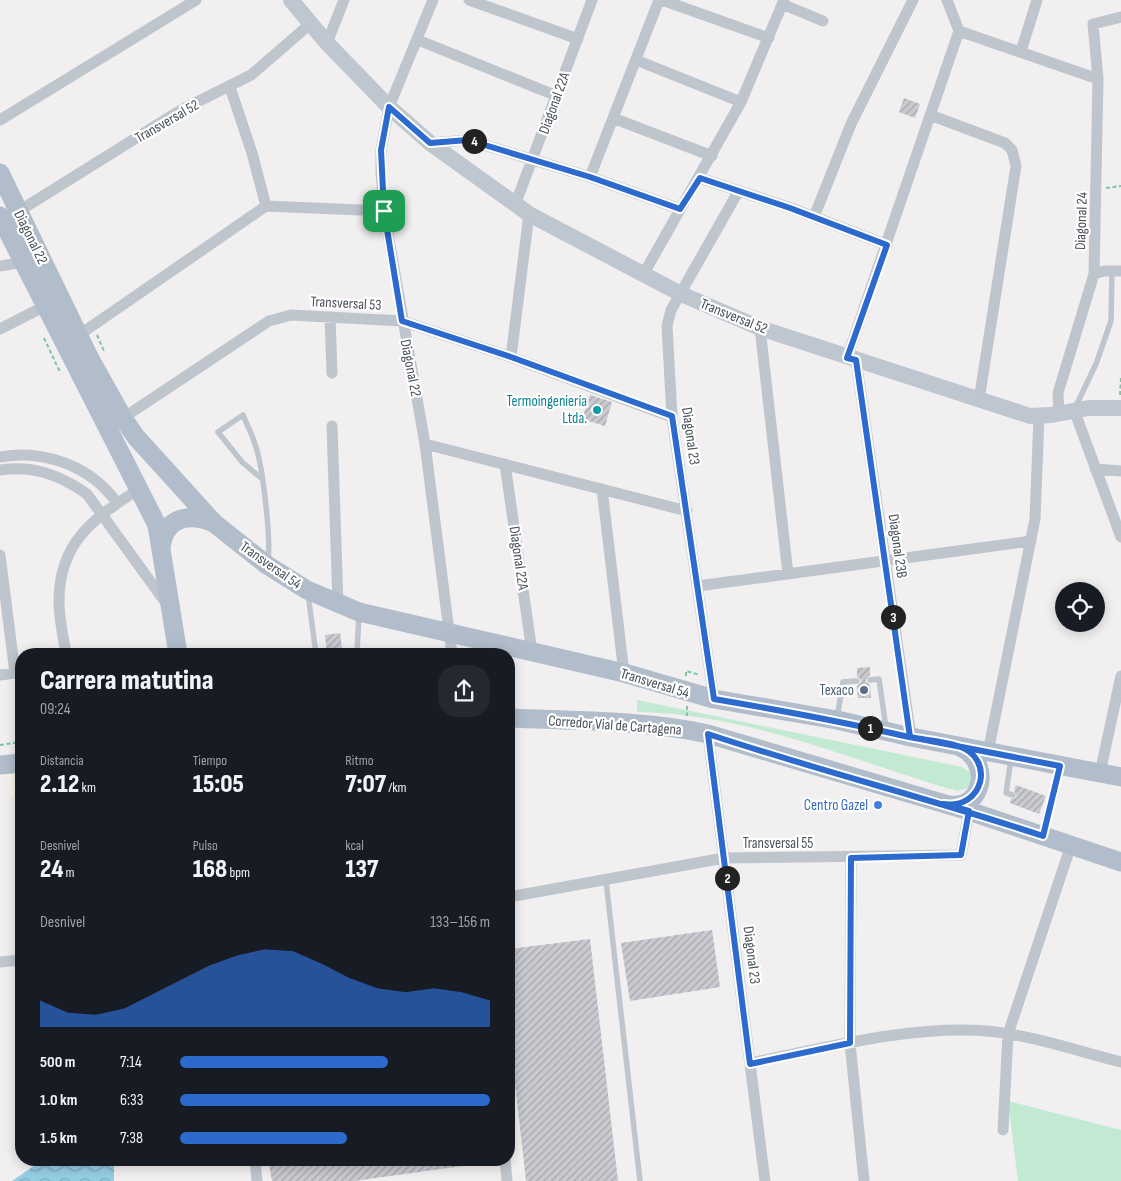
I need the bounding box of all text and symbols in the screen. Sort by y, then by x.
street label: Diagonal 22A [535,69,575,137]
street label: Transversal 52 [132,95,203,147]
pin: 4 [462,128,486,154]
text: 4 [471,133,478,150]
pin [363,190,405,232]
street label: Diagonal 24 [1071,192,1092,250]
icon: arrive [370,197,398,225]
street label: Diagonal 22 [9,207,52,267]
street label: Transversal 53 [310,292,382,315]
street label: Transversal 52 [697,294,770,339]
street label: Diagonal 22 [396,338,425,398]
place label: Termoingeniería Ltda. [506,392,587,428]
marker: Termoingeniería Ltda. [591,404,603,416]
street label: Diagonal 23 [677,406,704,466]
street label: Diagonal 23B [884,513,911,580]
street label: Diagonal 22A [505,525,532,592]
street label: Transversal 54 [236,537,305,594]
map controls [1055,582,1105,632]
button: locate [1055,582,1105,632]
pin: 3 [880,604,906,630]
text: 3 [890,609,897,626]
text: Carrera matutina [40,664,213,697]
street label: Transversal 54 [618,664,692,703]
button: share [438,665,490,717]
place label: Texaco [820,681,854,700]
marker: Texaco [858,684,870,696]
text: 09:24 [40,700,70,719]
street label: Corredor Vial de Cartagena [548,711,683,740]
pin: 1 [858,716,882,740]
text: 1 [868,720,873,737]
text: Distancia [40,752,84,769]
text: Tiempo [193,752,227,769]
text: Ritmo [345,752,373,769]
text: 2.12 [40,769,79,800]
text: 15:05 [193,769,244,800]
text: 7:07 [345,769,386,800]
text: km [79,779,96,796]
text: /km [386,779,407,796]
place label: Centro Gazel [804,796,868,815]
marker: Centro Gazel [872,799,884,811]
street label: Transversal 55 [743,834,813,853]
text: Desnivel [40,837,80,854]
text: Pulso [193,837,218,854]
text: kcal [345,837,364,854]
text: 24 [40,854,63,885]
text: 168 [193,854,227,885]
text: 137 [345,854,378,885]
text: m [63,864,75,881]
text: bpm [227,864,250,881]
pin: 2 [714,866,740,890]
text: 2 [724,870,731,887]
text: Desnivel [40,913,85,932]
text: 133–156 m [430,913,490,932]
street label: Diagonal 23 [739,925,764,985]
text: 500 m [40,1053,75,1072]
text: 7:14 [120,1053,142,1072]
text: 1.0 km [40,1091,77,1110]
text: 6:33 [120,1091,143,1110]
text: 1.5 km [40,1129,77,1148]
text: 7:38 [120,1129,143,1148]

